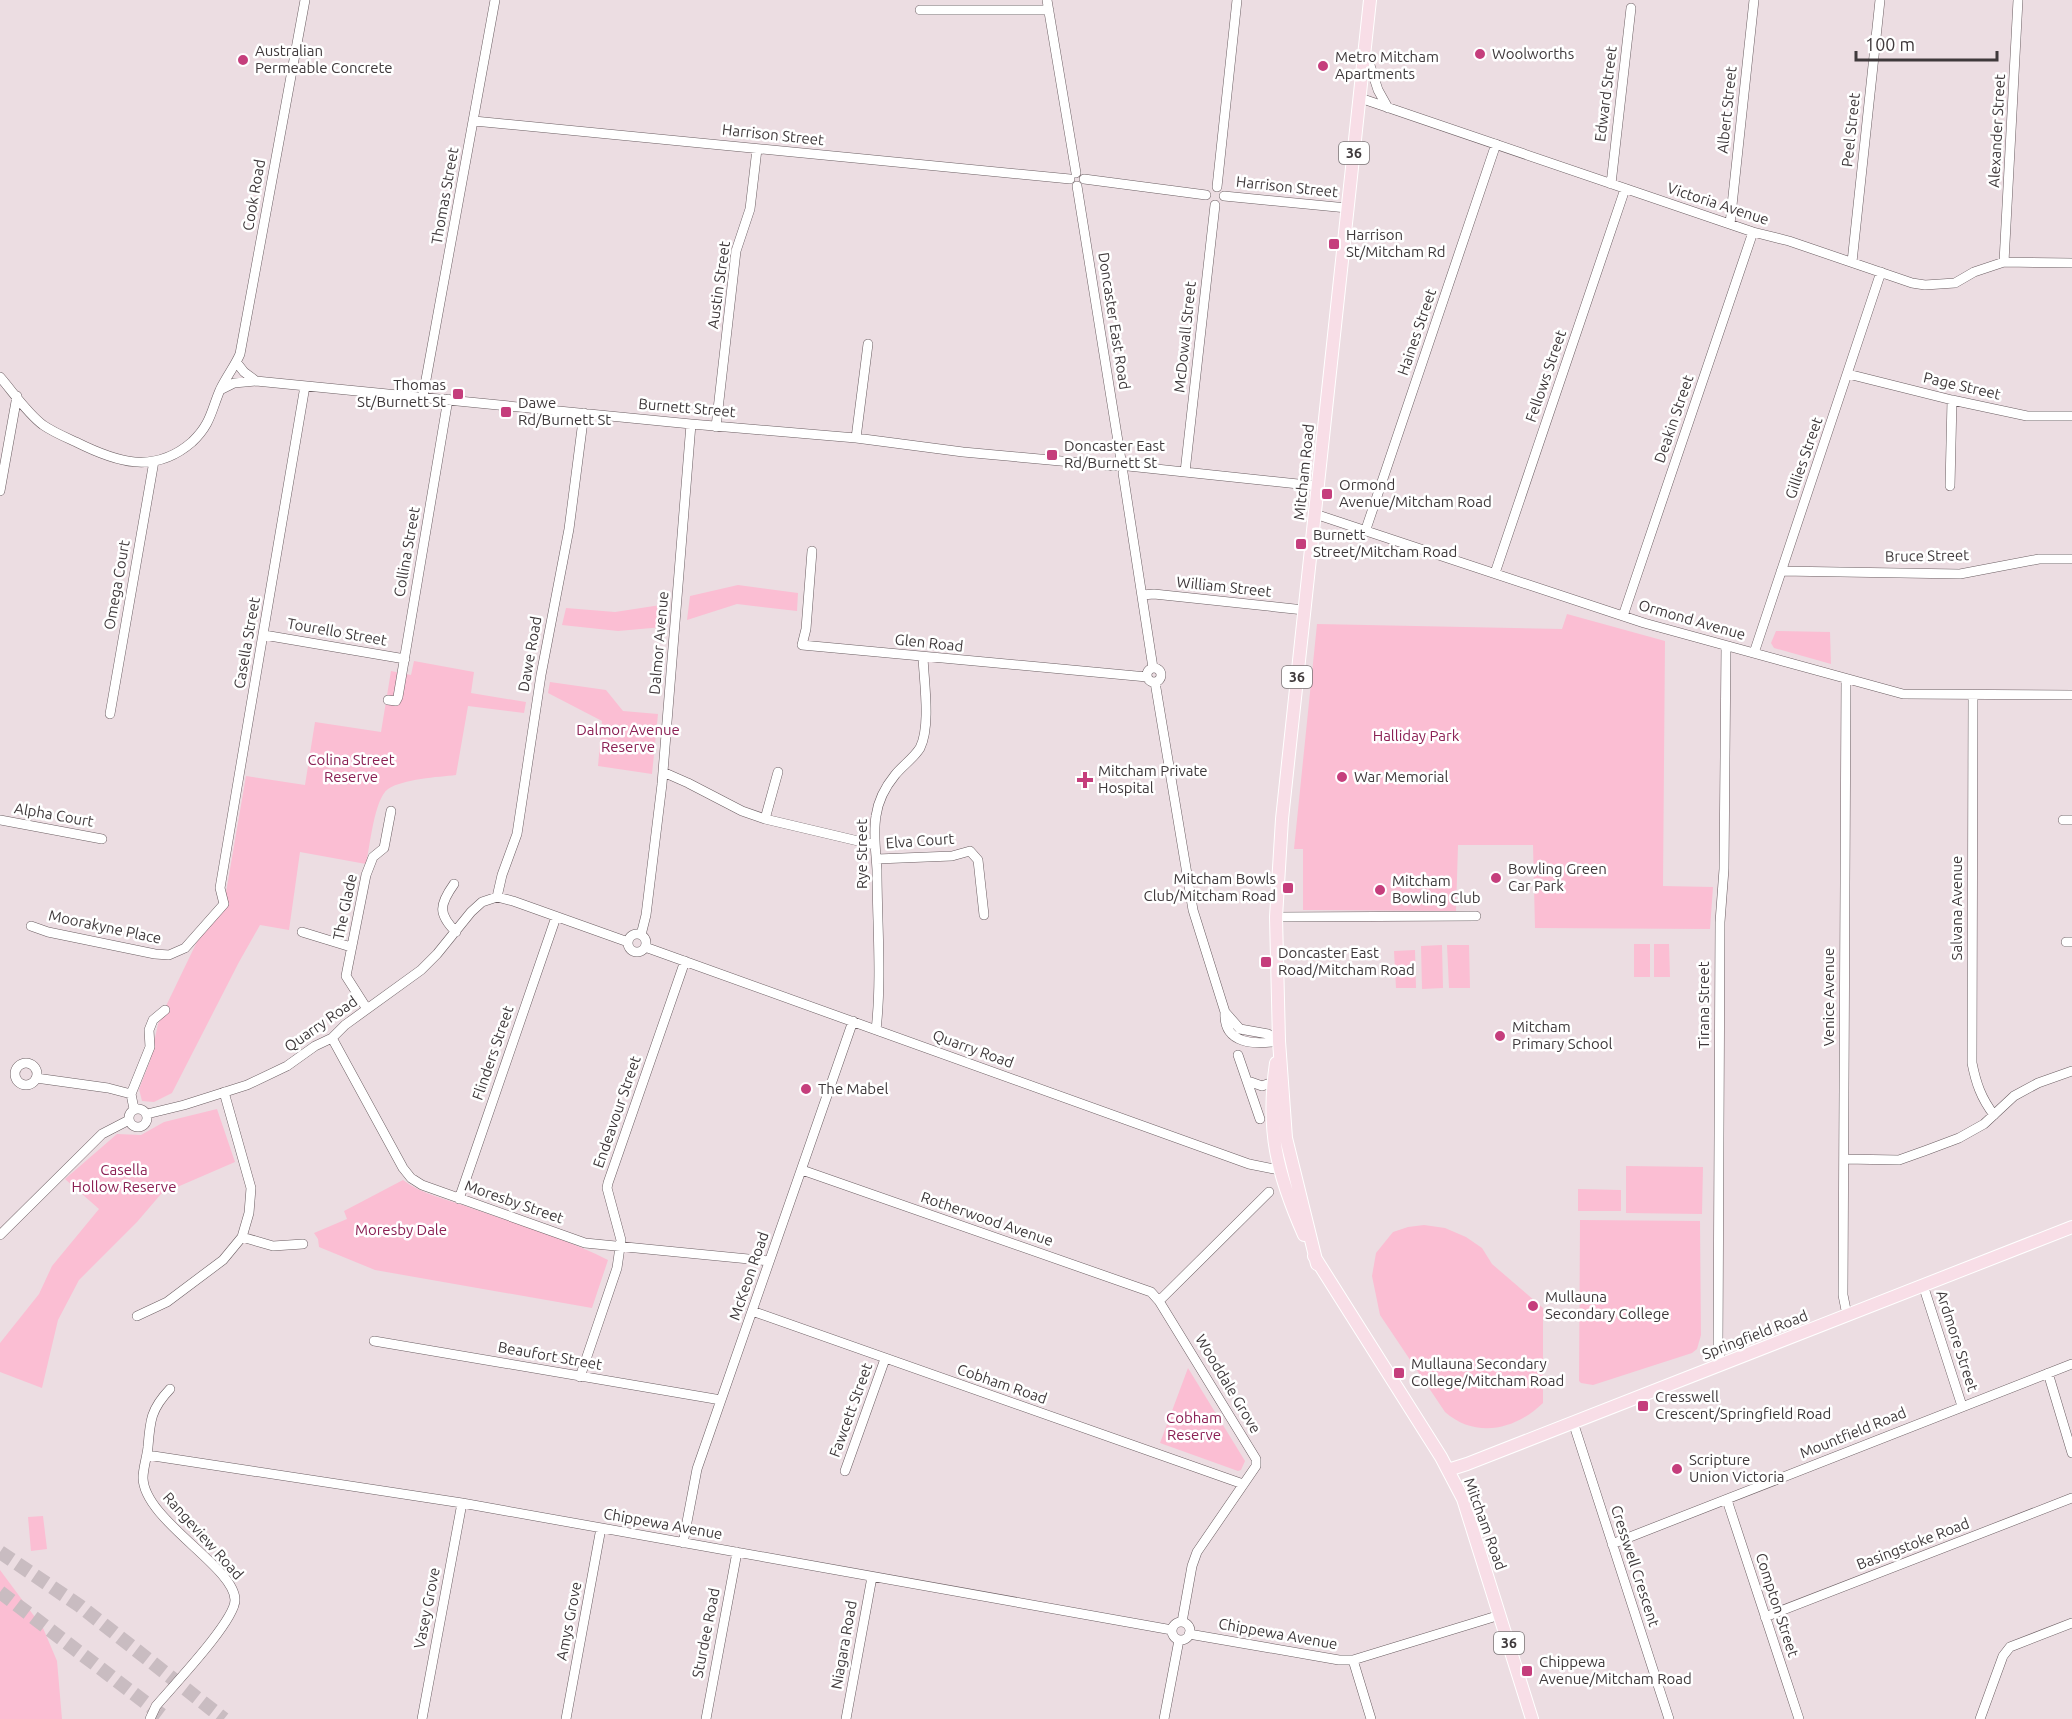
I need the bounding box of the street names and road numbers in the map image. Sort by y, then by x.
street label: Edward Street [1591,45,1620,143]
street label: Albert Street [1713,65,1740,154]
street label: Alexander Street [1985,74,2008,188]
street label: Peel Street [1838,92,1863,168]
street label: Harrison Street [721,121,825,148]
road number: 36 [1339,142,1369,164]
street label: Thomas Street [428,146,461,246]
street label: Cook Road [239,158,268,232]
street label: Harrison Street [1235,173,1339,200]
street label: Victoria Avenue [1665,179,1771,228]
street label: Austin Street [704,240,733,330]
street label: Doncaster East Road [1095,251,1134,391]
street label: McDowall Street [1170,280,1199,393]
street label: Haines Street [1394,286,1439,377]
street label: Fellows Street [1522,327,1569,424]
street label: Page Street [1922,368,2003,403]
street label: Deakin Street [1651,373,1697,465]
street label: Burnett Street [638,395,737,420]
street label: Gillies Street [1782,415,1825,501]
street label: Mitcham Road [1290,423,1317,521]
street label: Collina Street [390,506,423,598]
street label: Omega Court [100,539,133,631]
street label: Bruce Street [1885,546,1969,565]
street label: William Street [1176,573,1272,600]
street label: Dalmor Avenue [646,591,671,695]
street label: Casella Street [230,596,263,690]
street label: Ormond Avenue [1637,596,1748,643]
street label: Tourello Street [286,614,388,649]
street label: Dawe Road [515,615,544,693]
street label: Glen Road [894,630,964,655]
road number: 36 [1282,666,1312,688]
street label: Alpha Court [13,799,95,830]
street label: Rye Street [853,819,870,889]
street label: Elva Court [885,830,955,851]
street label: Salvana Avenue [1948,856,1965,960]
street label: The Glade [329,872,360,942]
street label: Moorakyne Place [47,906,163,947]
street label: Venice Avenue [1820,948,1837,1046]
street label: Tirana Street [1695,961,1712,1049]
street label: Quarry Road [281,992,360,1055]
street label: Flinders Street [468,1003,517,1102]
street label: Quarry Road [930,1026,1016,1071]
street label: Endeavour Street [589,1053,644,1170]
street label: Moresby Street [462,1177,566,1226]
street label: Rotherwood Avenue [919,1188,1056,1249]
street label: McKeon Road [725,1229,772,1322]
street label: Ardmore Street [1933,1288,1982,1394]
street label: Springfield Road [1700,1307,1810,1362]
street label: Wooddale Grove [1192,1331,1265,1436]
street label: Beaufort Street [497,1338,604,1373]
street label: Fawcett Street [826,1360,875,1459]
street label: Cobham Road [955,1360,1049,1407]
street label: Mountfield Road [1797,1403,1908,1462]
street label: Mitcham Road [1461,1475,1510,1572]
street label: Rangeview Road [160,1489,247,1583]
street label: Cresswell Crescent [1608,1503,1663,1629]
street label: Chippewa Avenue [602,1505,724,1542]
street label: Basingstoke Road [1854,1514,1972,1573]
street label: Compton Street [1753,1551,1802,1659]
street label: Vasey Grove [410,1566,443,1650]
street label: Amys Grove [553,1580,584,1662]
street label: Sturdee Road [688,1586,723,1679]
street label: Niagara Road [827,1599,860,1691]
street label: Chippewa Avenue [1217,1615,1339,1652]
road number: 36 [1494,1632,1524,1654]

